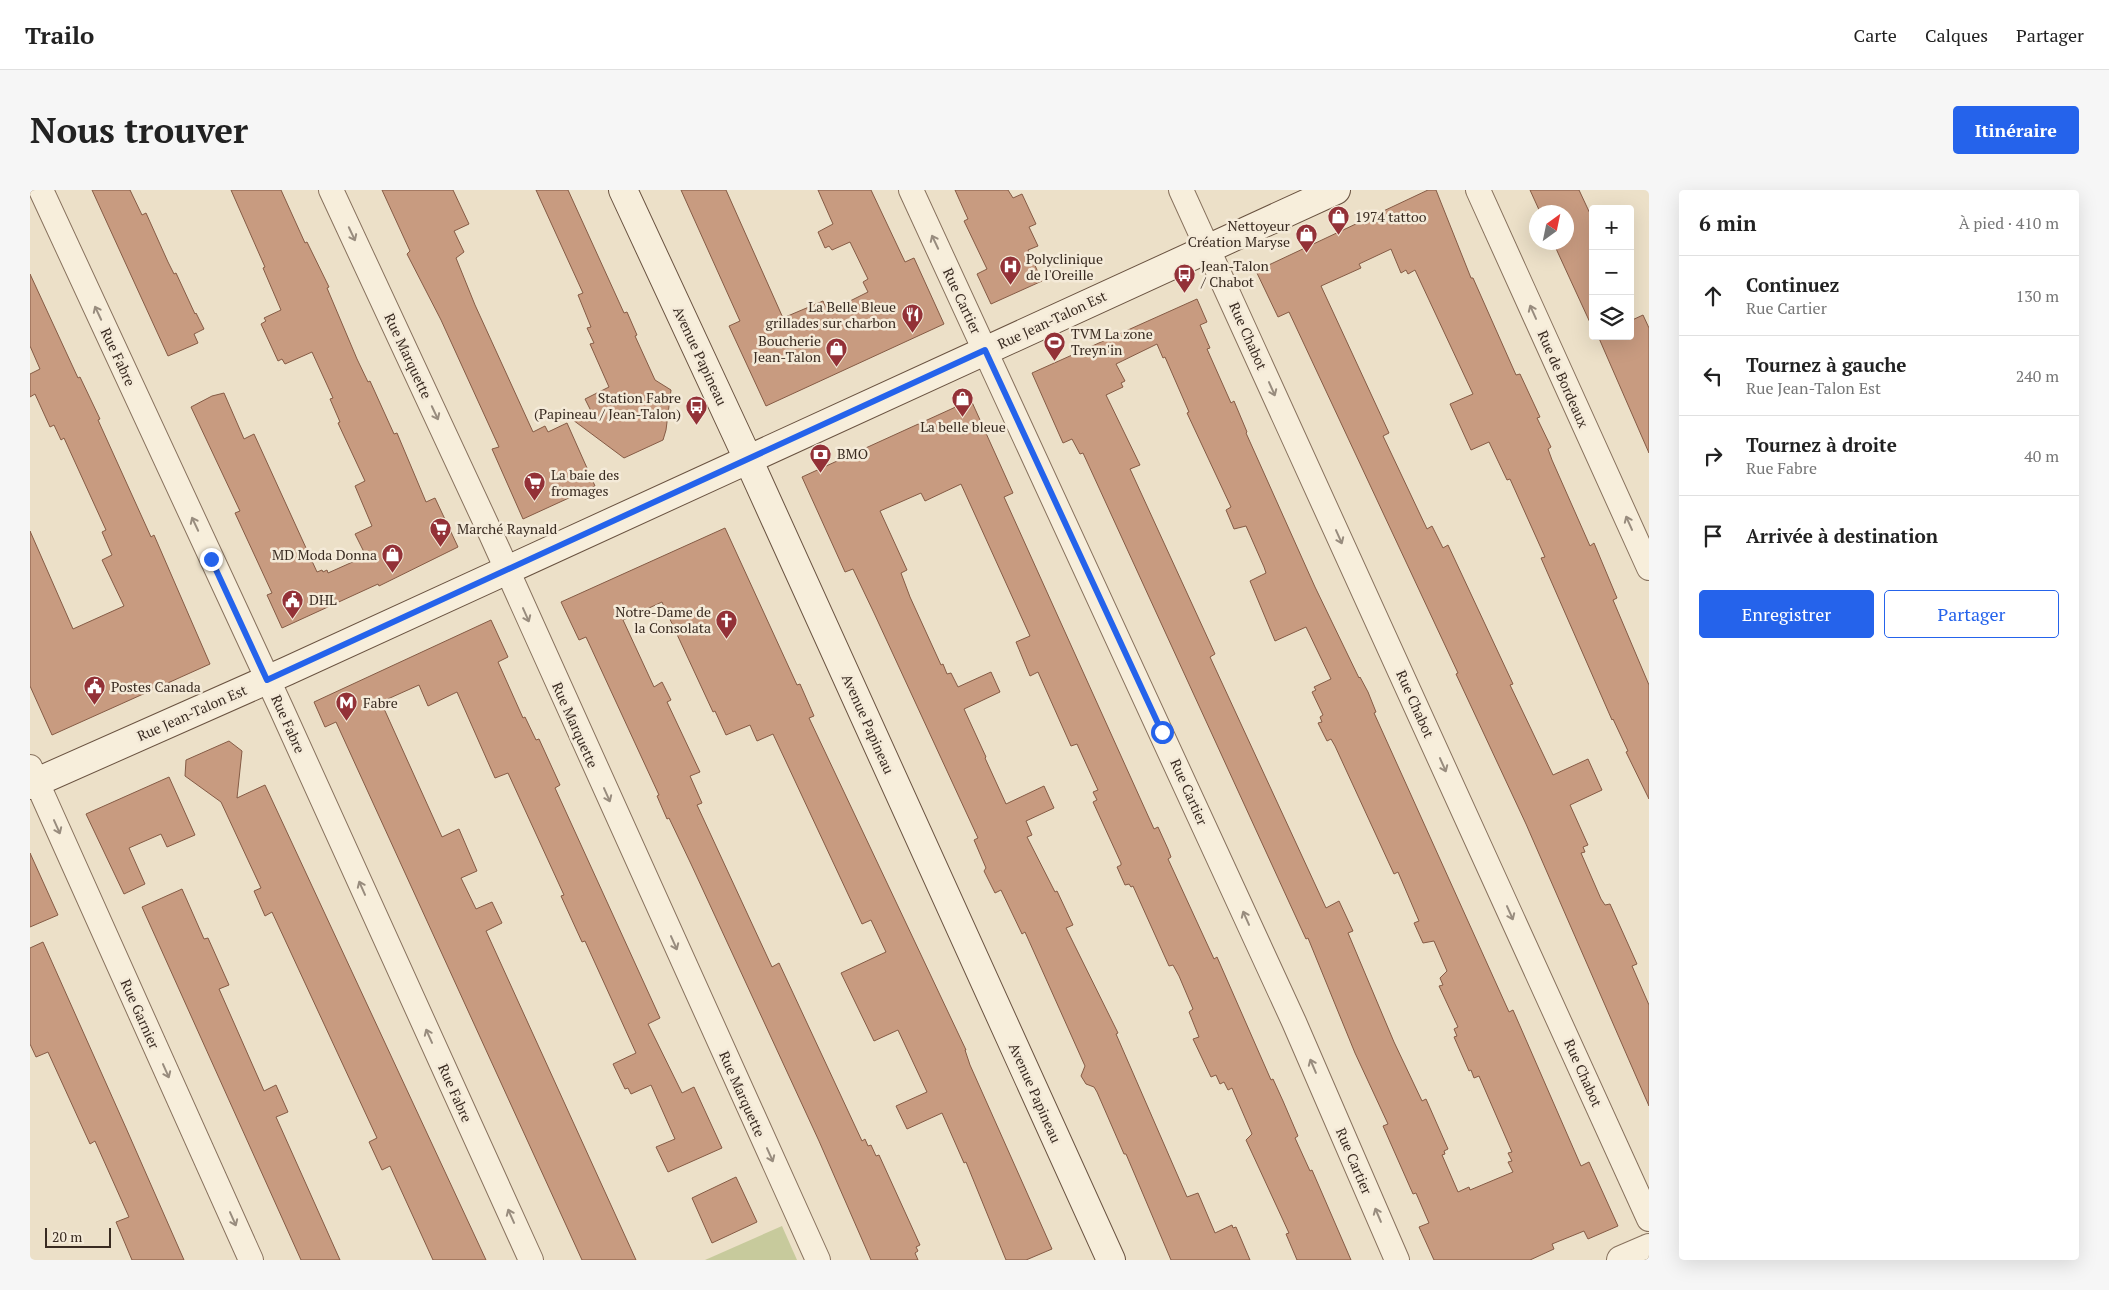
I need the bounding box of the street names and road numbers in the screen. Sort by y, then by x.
street label: Rue Cartier [939,265,986,337]
street label: Rue Jean-Talon Est [994,286,1110,353]
street label: Rue Chabot [1225,299,1272,373]
street label: Avenue Papineau [669,303,732,408]
street label: Rue Marquette [380,310,437,402]
street label: Rue Fabre [97,325,140,389]
street label: Rue de Bordeaux [1534,327,1594,431]
street label: Rue Chabot [1392,667,1439,741]
street label: Avenue Papineau [838,671,899,777]
street label: Rue Marquette [548,679,603,771]
street label: Rue Jean-Talon Est [134,680,250,745]
street label: Rue Fabre [267,692,310,756]
street label: Rue Cartier [1166,756,1213,829]
street label: Rue Garnier [117,976,165,1052]
street label: Rue Chabot [1560,1036,1607,1110]
street label: Avenue Papineau [1005,1040,1066,1146]
street label: Rue Marquette [715,1048,770,1140]
street label: Rue Fabre [434,1061,477,1125]
street label: Rue Cartier [1332,1125,1377,1198]

